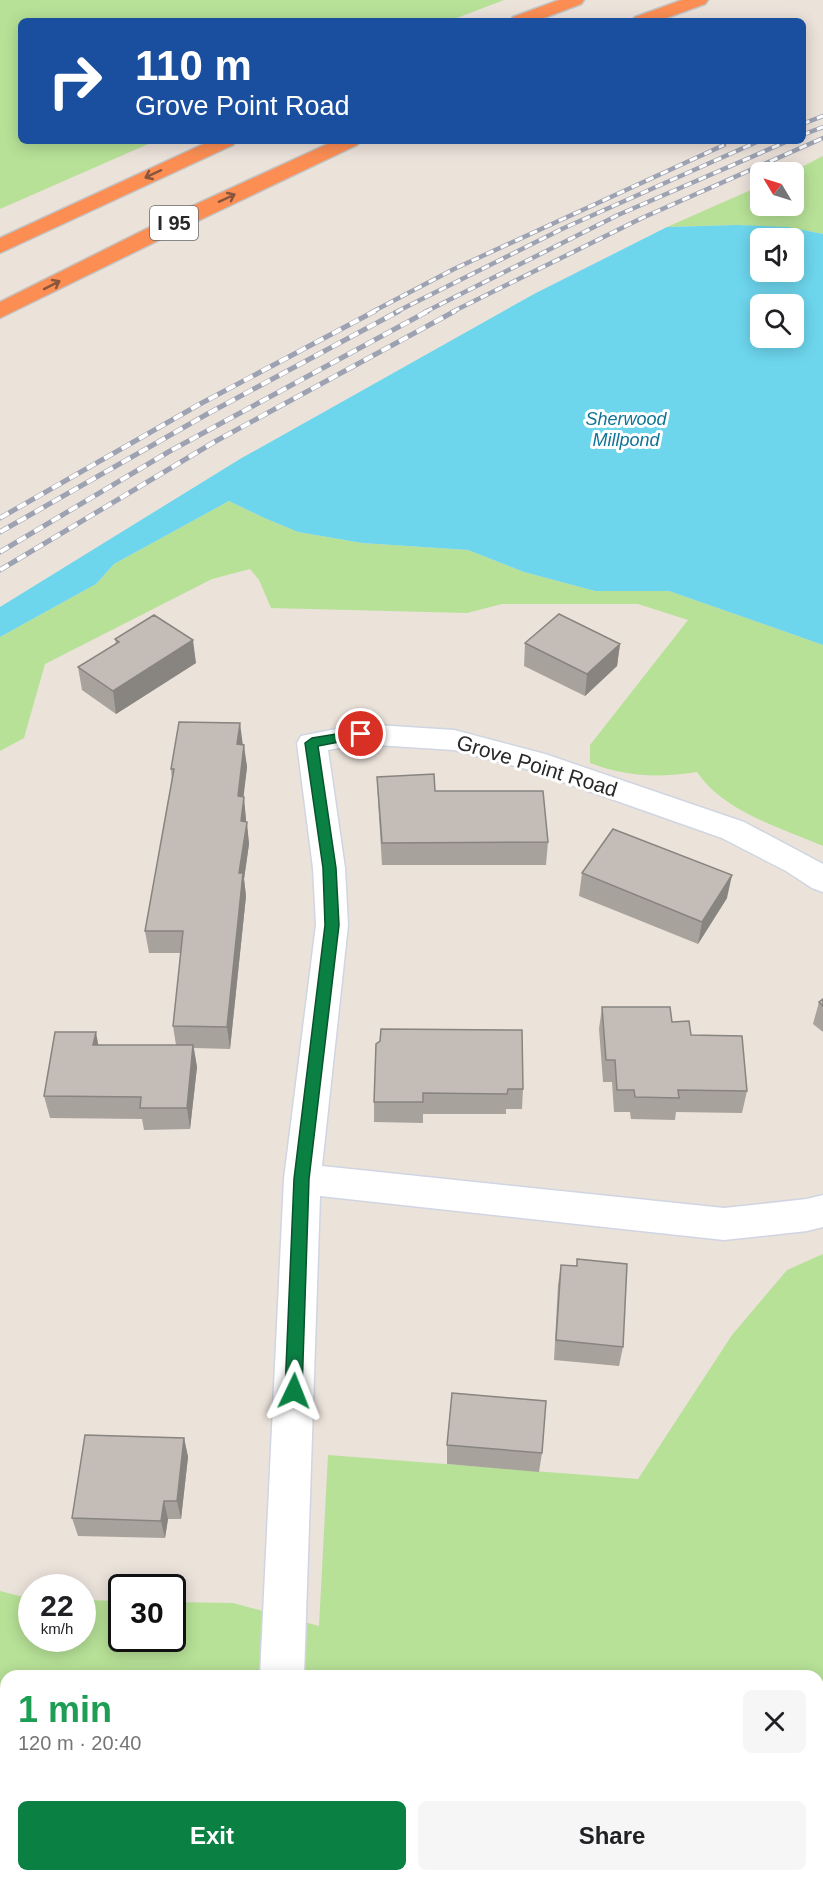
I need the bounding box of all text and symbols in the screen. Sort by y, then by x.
icon: right [36,42,114,120]
text: 110 m [135,42,252,89]
text: Grove Point Road [135,91,350,121]
north arrow [750,162,804,216]
map controls [750,162,804,348]
one-way arrow [145,168,163,180]
one-way arrow [217,191,235,203]
road number: I 95 [150,206,198,240]
button: sound [750,228,804,282]
one-way arrow [43,278,61,290]
button: search [750,294,804,348]
water label: Sherwood Millpond [585,409,668,450]
pin [335,708,386,759]
icon: arrive [344,717,377,750]
street label: Grove Point Road [454,730,620,801]
position arrow [262,1359,326,1423]
speed limit sign: 30 [108,1574,186,1652]
text: 22 [40,1589,74,1622]
text: km/h [41,1620,73,1637]
text: 1 min [18,1689,112,1730]
button: close [743,1690,806,1753]
text: 120 m · 20:40 [18,1732,141,1754]
button: Exit [18,1801,406,1870]
button: Share [418,1801,806,1870]

